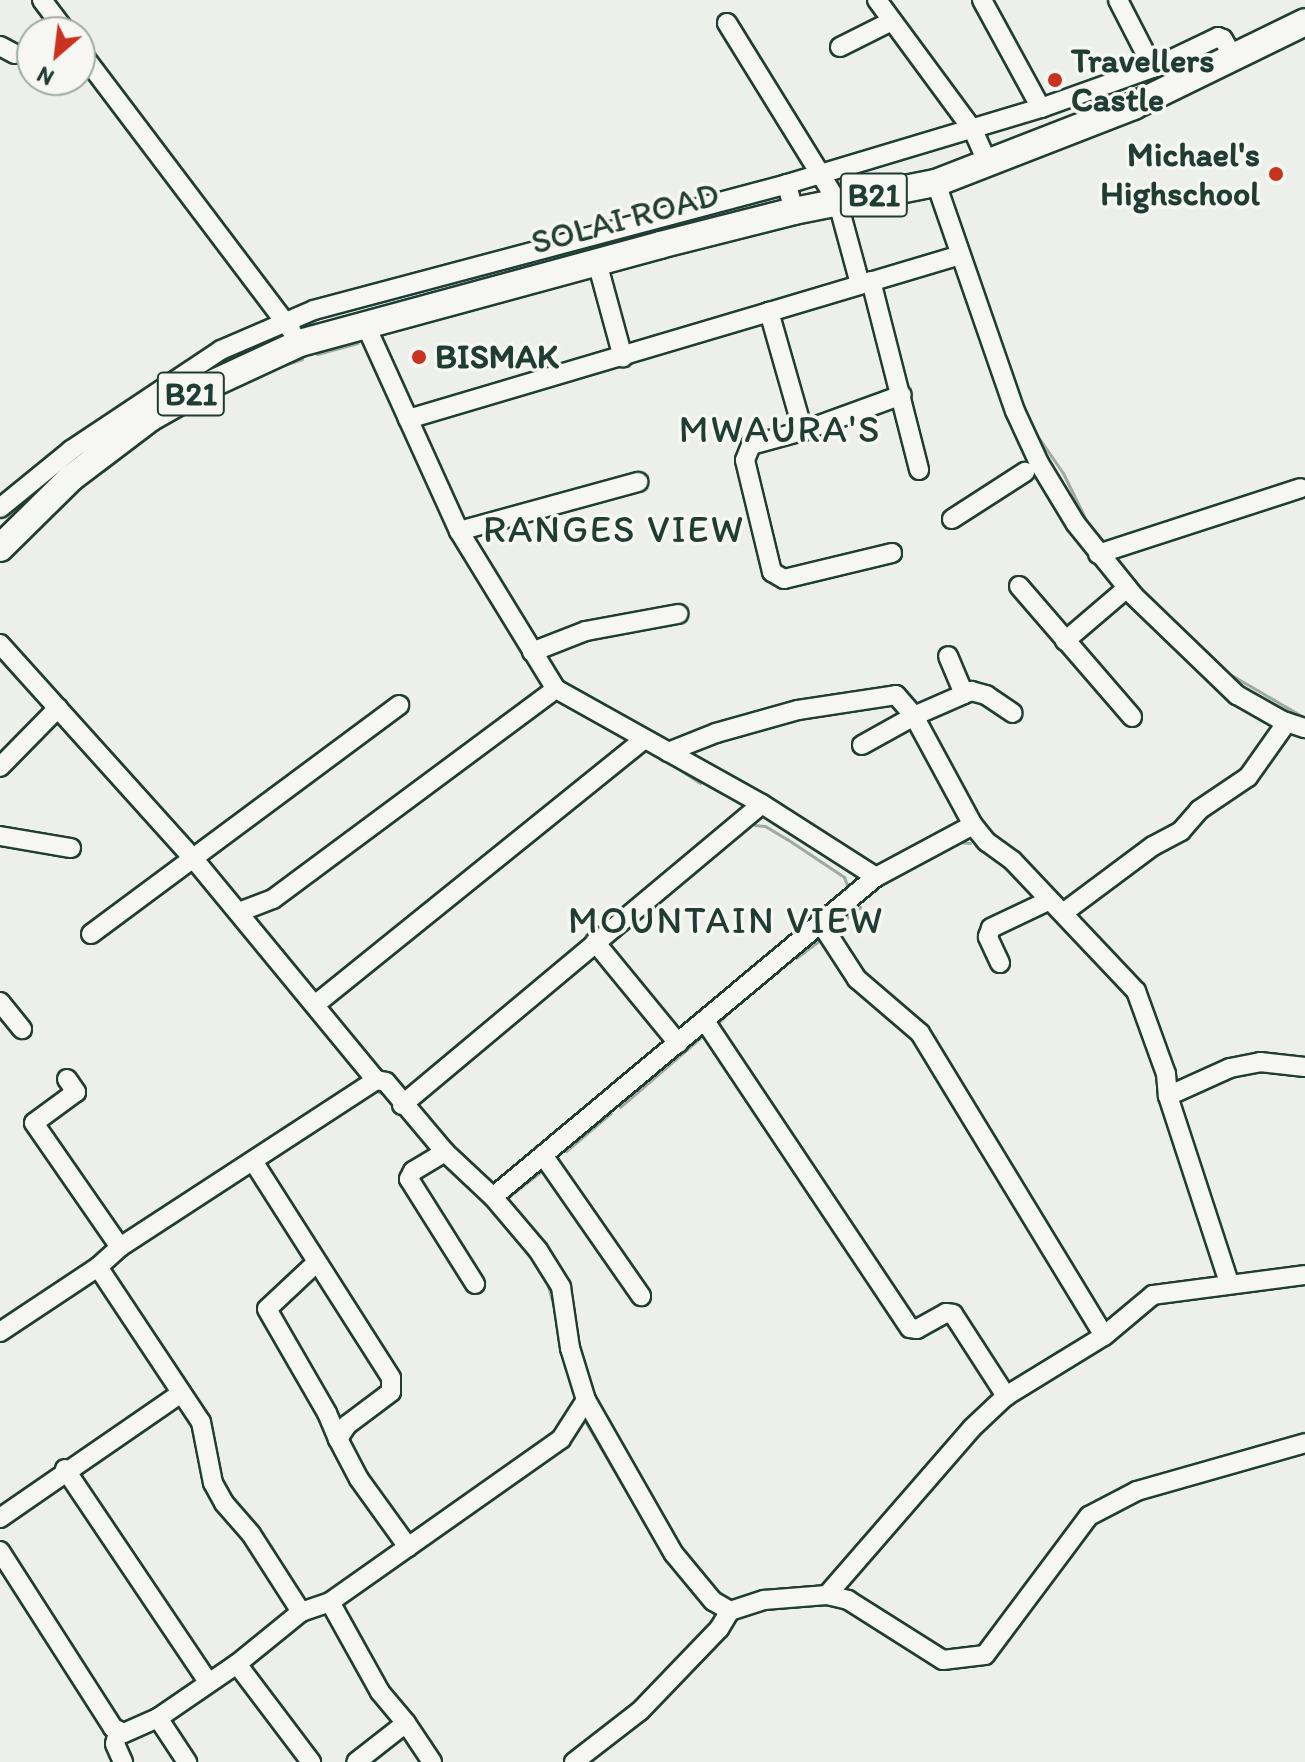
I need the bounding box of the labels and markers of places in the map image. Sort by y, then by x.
place label: Travellers Castle [1071,40,1214,120]
marker: Travellers Castle [1046,71,1064,89]
place label: Michael's Highschool [1100,134,1260,214]
marker: Michael's Highschool [1267,165,1285,183]
place label: BISMAK [435,337,559,377]
marker: BISMAK [410,348,428,366]

